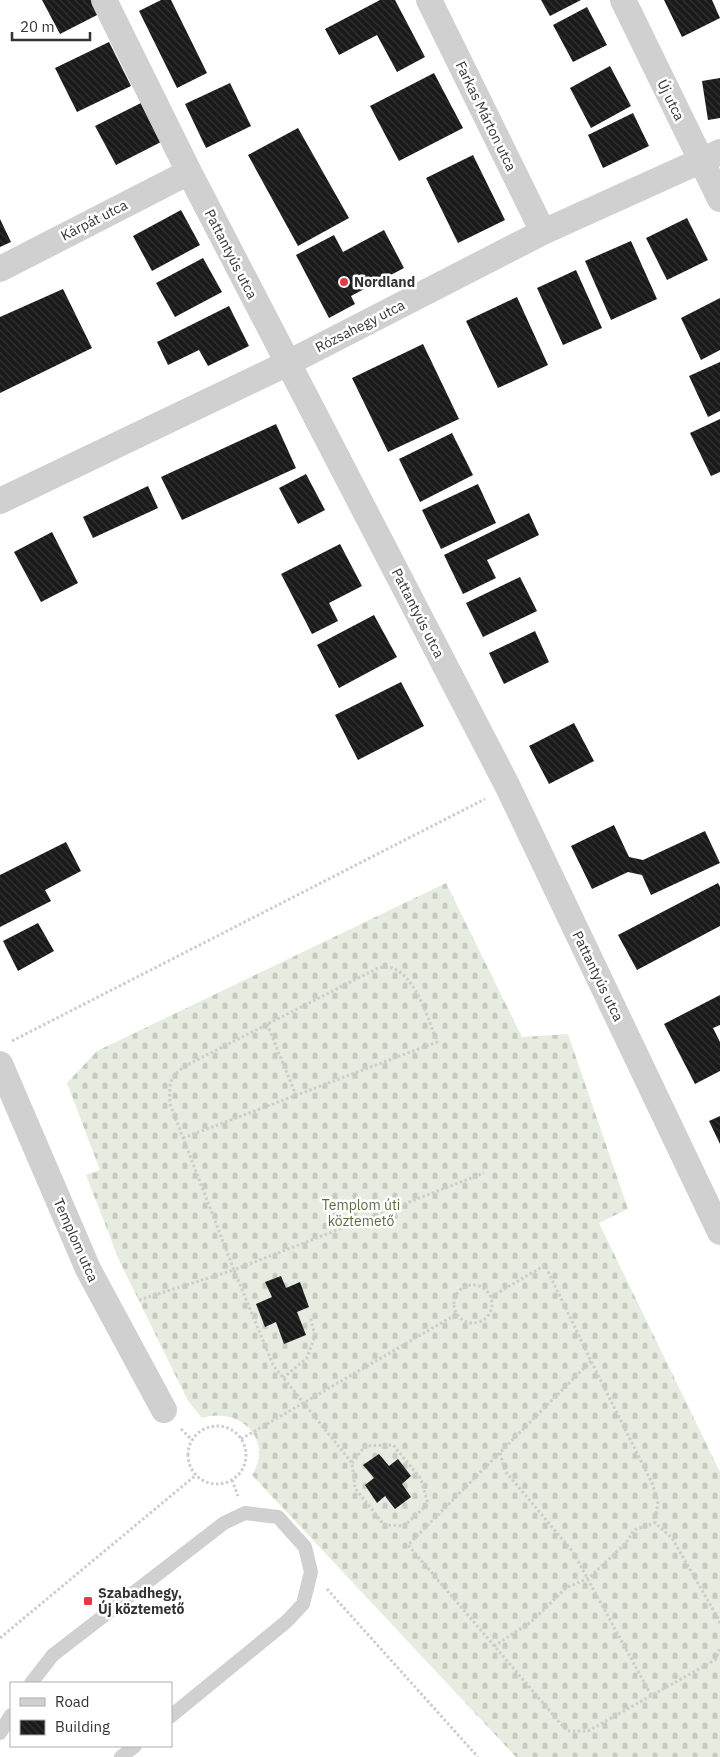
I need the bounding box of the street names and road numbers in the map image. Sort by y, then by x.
street label: Farkas Márton utca [452,58,521,174]
street label: Új utca [653,76,690,124]
street label: Kárpát utca [58,195,131,244]
street label: Pattantyús utca [201,206,262,302]
street label: Rózsahegy utca [312,295,408,356]
street label: Pattantyús utca [388,565,449,661]
street label: Pattantyús utca [568,928,628,1025]
street label: Templom utca [50,1195,103,1285]

